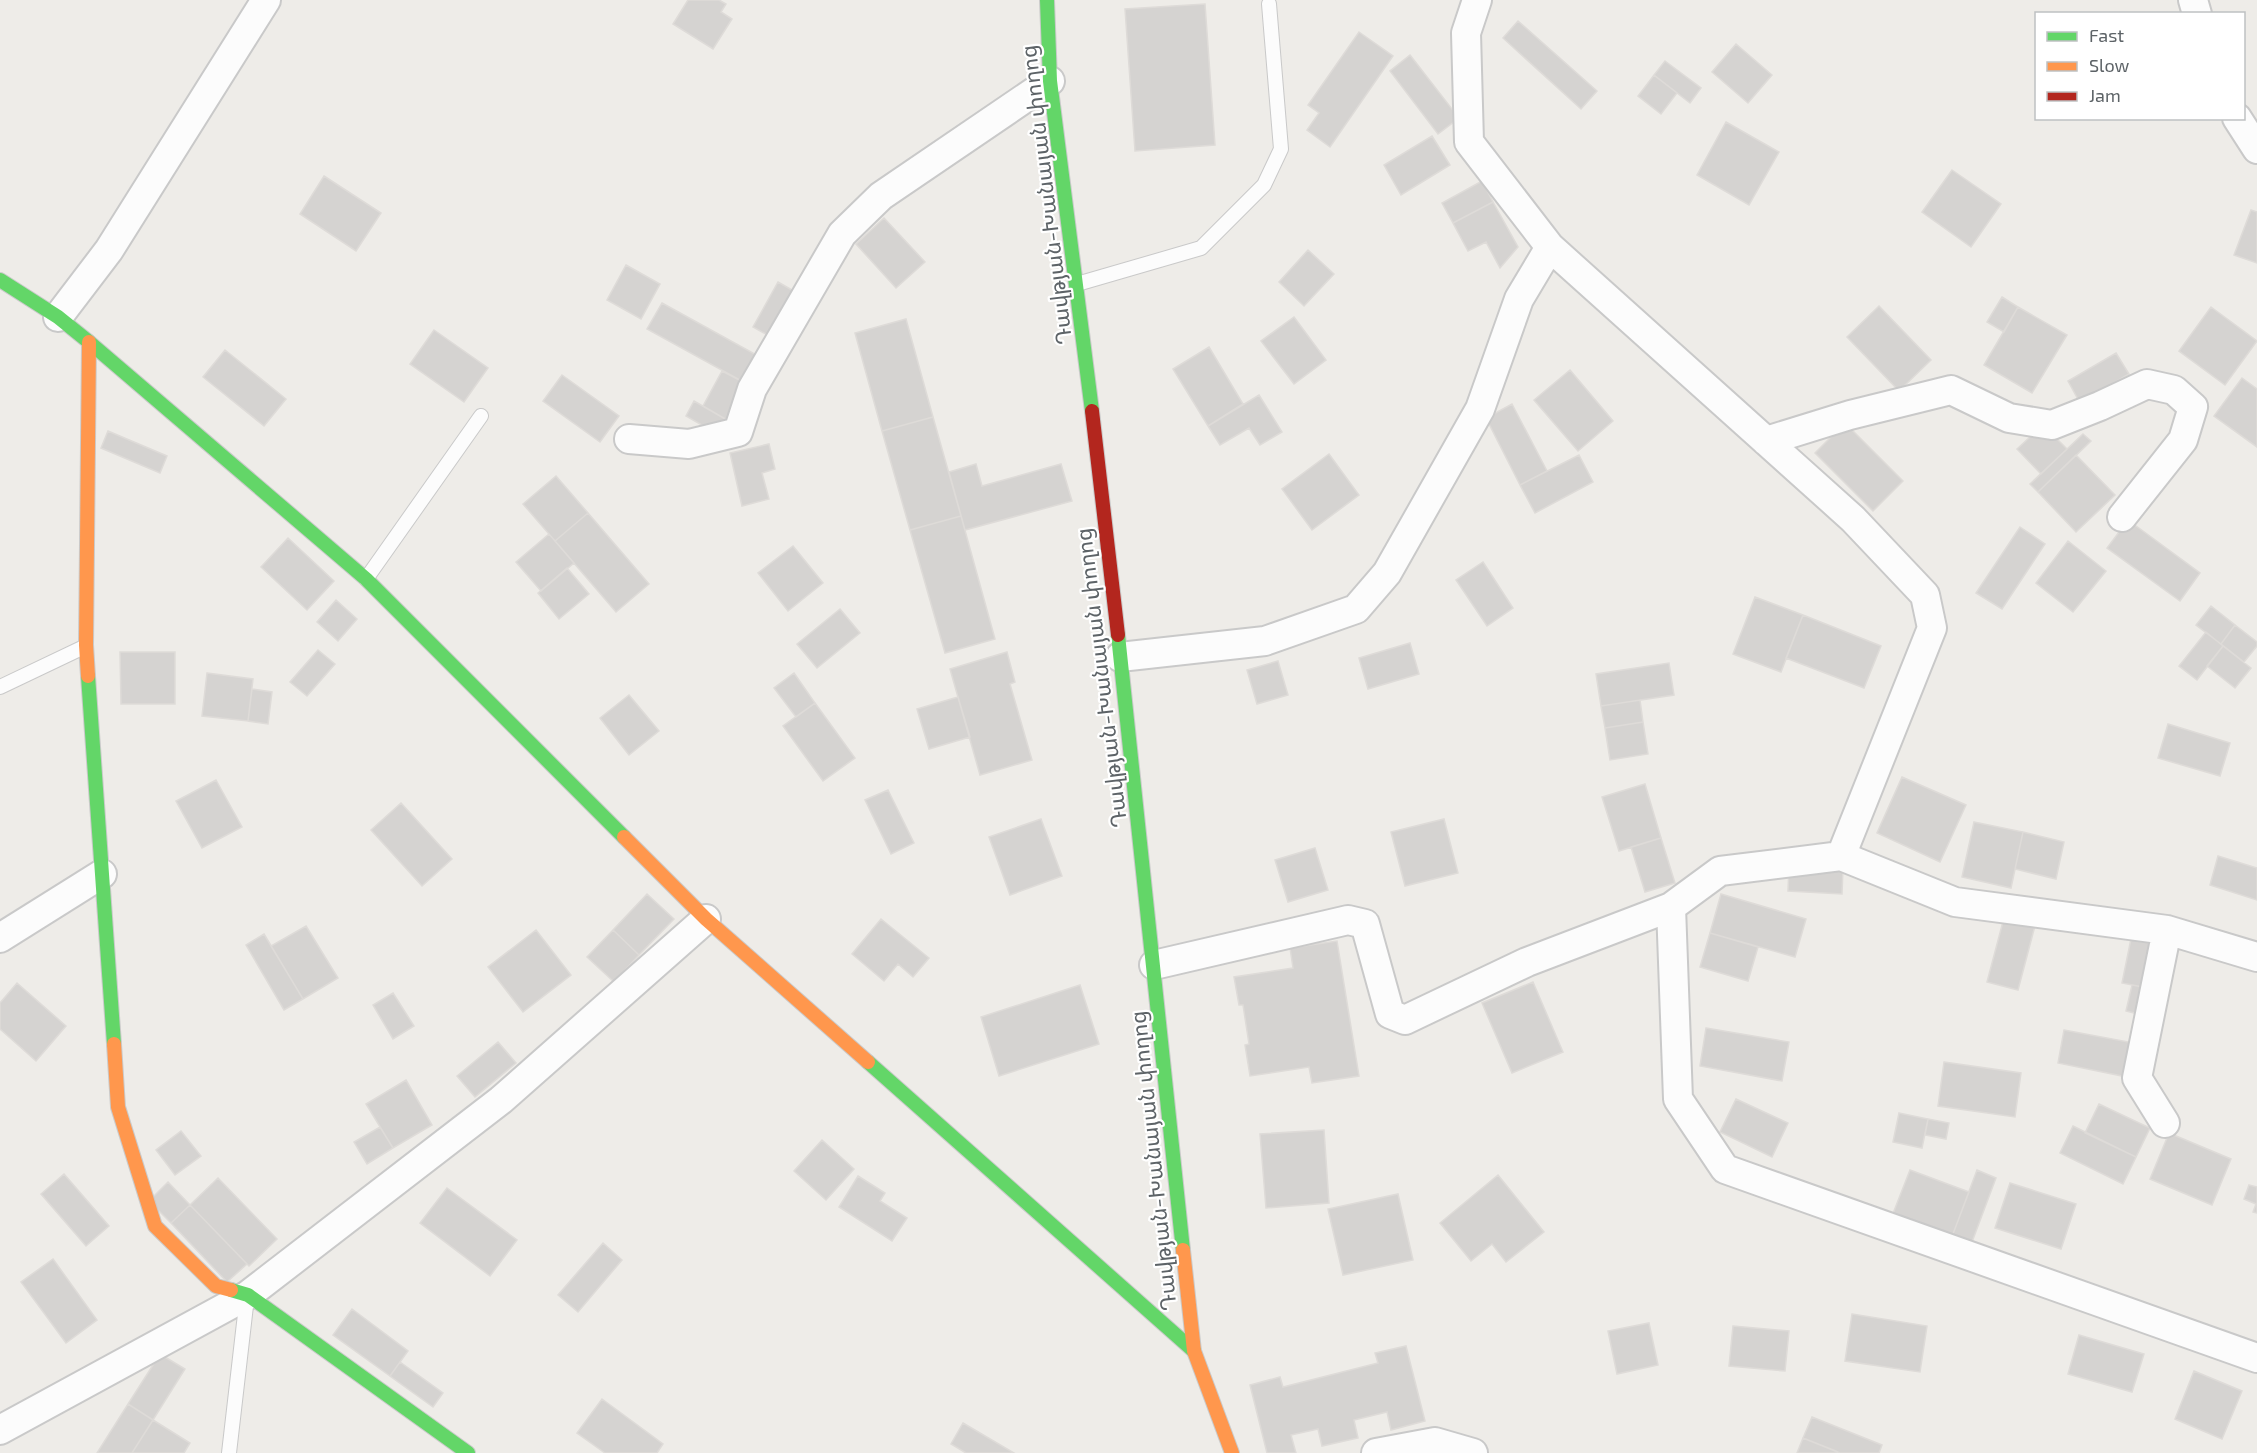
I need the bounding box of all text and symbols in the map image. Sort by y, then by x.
legend [2035,12,2245,120]
text: Fast [2089,24,2124,46]
street label: Դավթյան-Խանայան փողոց [1014,44,1077,347]
text: Slow [2089,54,2130,76]
text: Jam [2089,84,2121,106]
street label: Դավթյան-Խանայան փողոց [1069,527,1132,830]
street label: Դավթյան-Խանայան փողոց [1123,1010,1182,1313]

